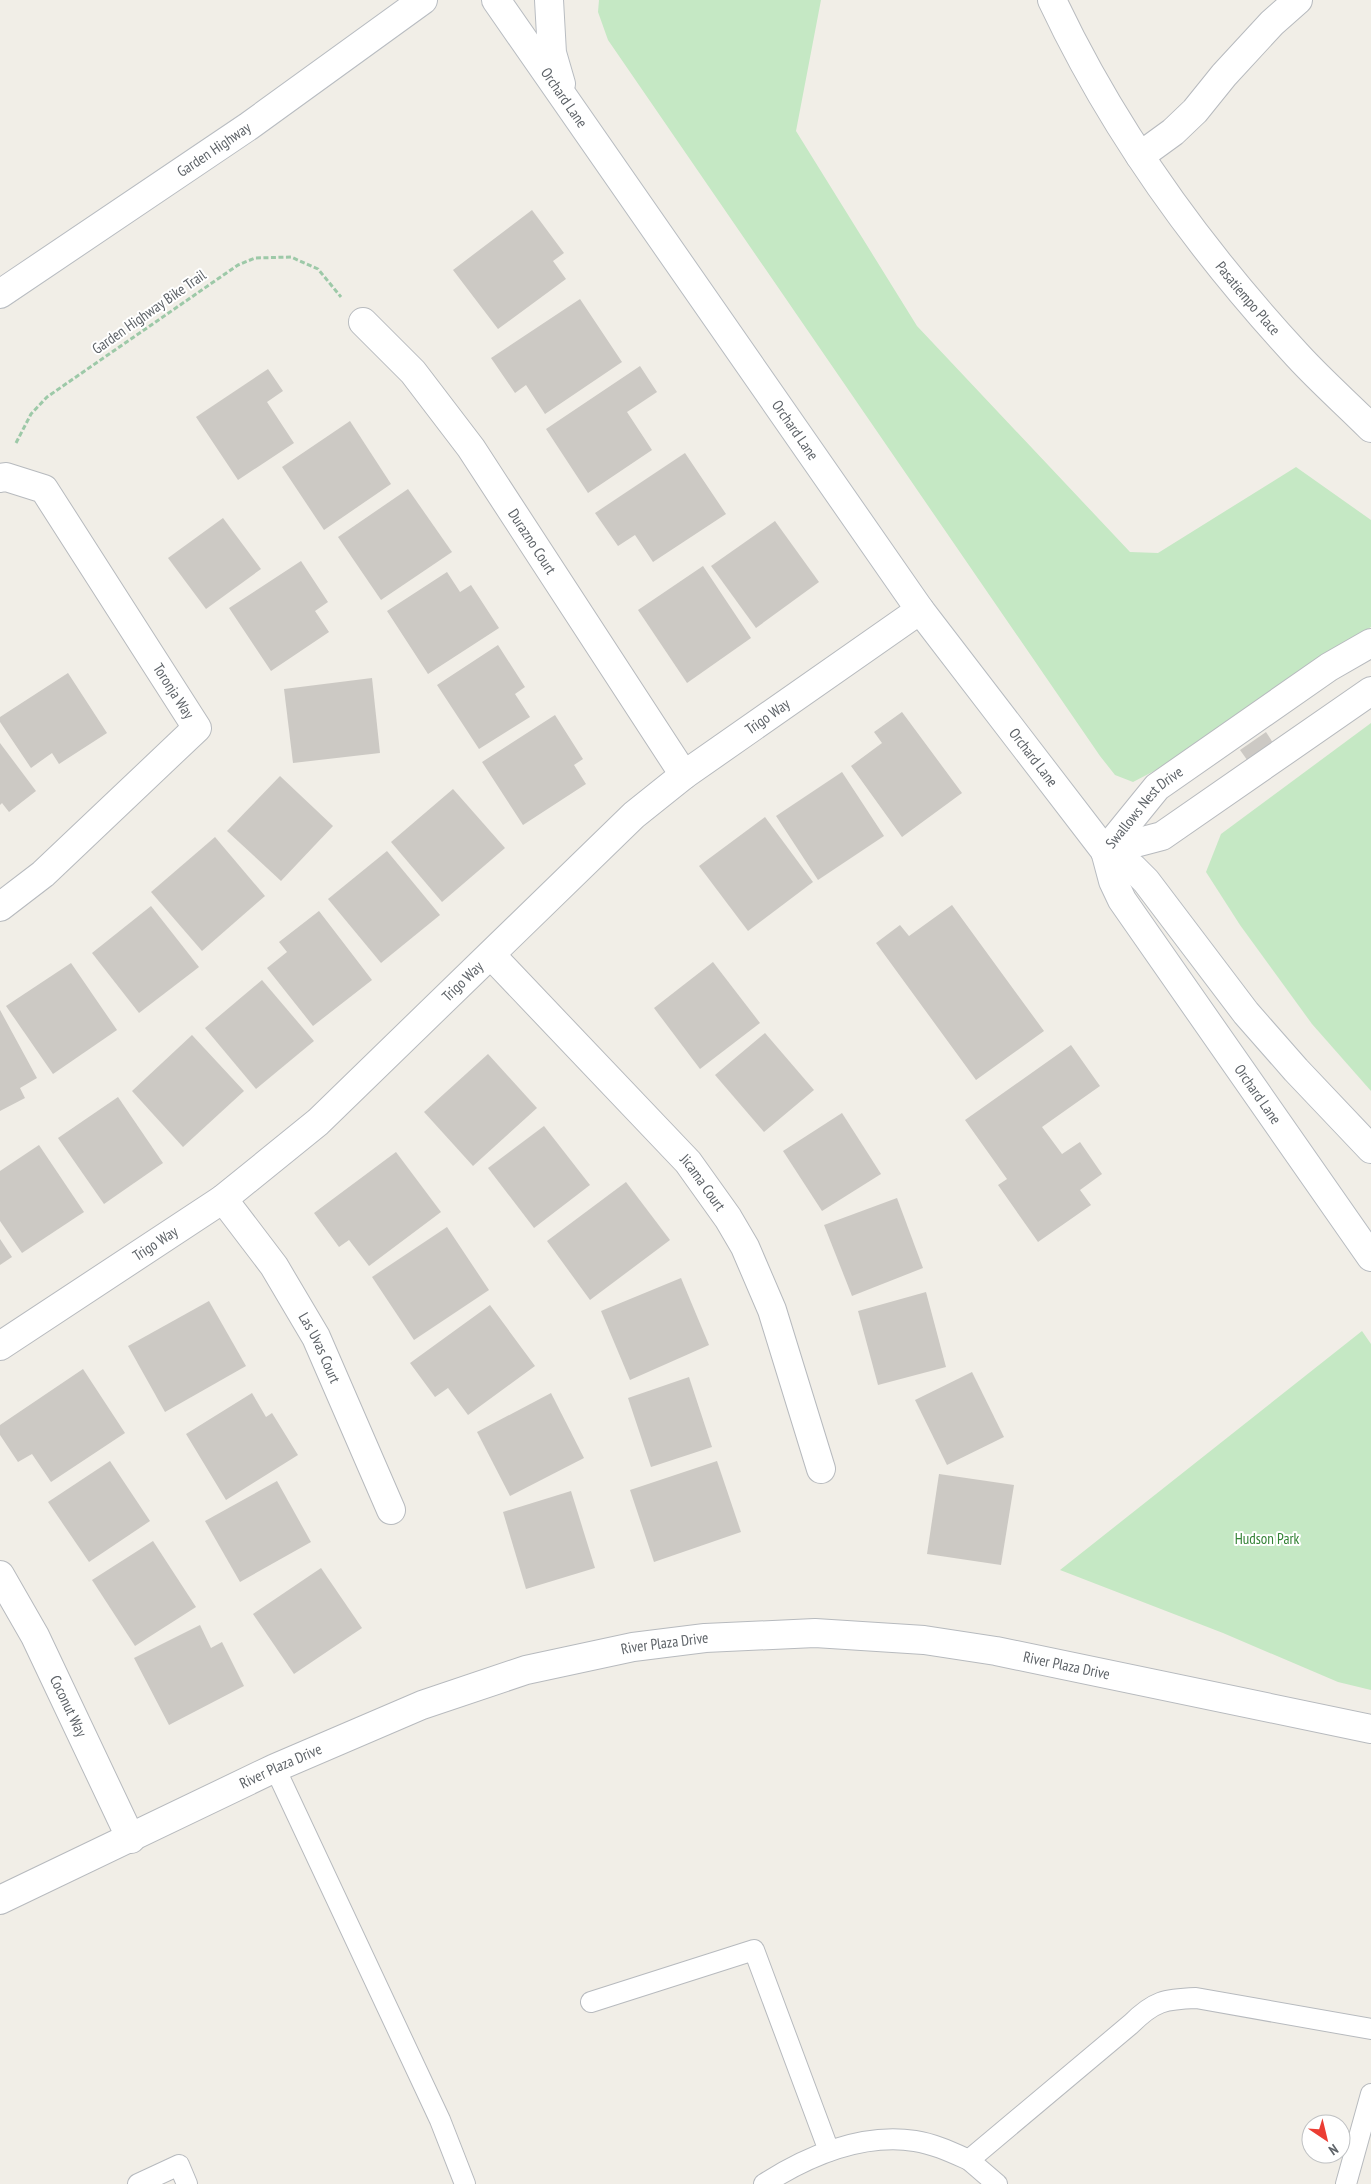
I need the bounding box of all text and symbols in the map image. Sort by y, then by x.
street label: Orchard Lane [537,64,592,131]
street label: Garden Highway [173,117,254,181]
street label: Pasatiempo Place [1212,258,1285,339]
street label: Garden Highway Bike Trail [88,265,210,358]
street label: Orchard Lane [768,396,823,464]
street label: Durazno Court [504,505,561,578]
street label: Toronja Way [149,660,199,723]
street label: Trigo Way [741,694,794,738]
street label: Orchard Lane [1005,724,1062,790]
street label: Swallows Nest Drive [1101,762,1186,852]
street label: Trigo Way [438,957,487,1005]
street label: Orchard Lane [1230,1060,1285,1128]
street label: Jicama Court [676,1149,730,1214]
street label: Trigo Way [129,1221,181,1265]
street label: Las Uvas Court [295,1309,345,1386]
park label: Hudson Park [1235,1529,1300,1548]
street label: River Plaza Drive [619,1628,709,1658]
street label: River Plaza Drive [1022,1647,1112,1683]
street label: Coconut Way [46,1672,91,1740]
street label: River Plaza Drive [236,1739,324,1793]
north arrow [1301,2114,1351,2164]
text: N [1325,2140,1342,2159]

